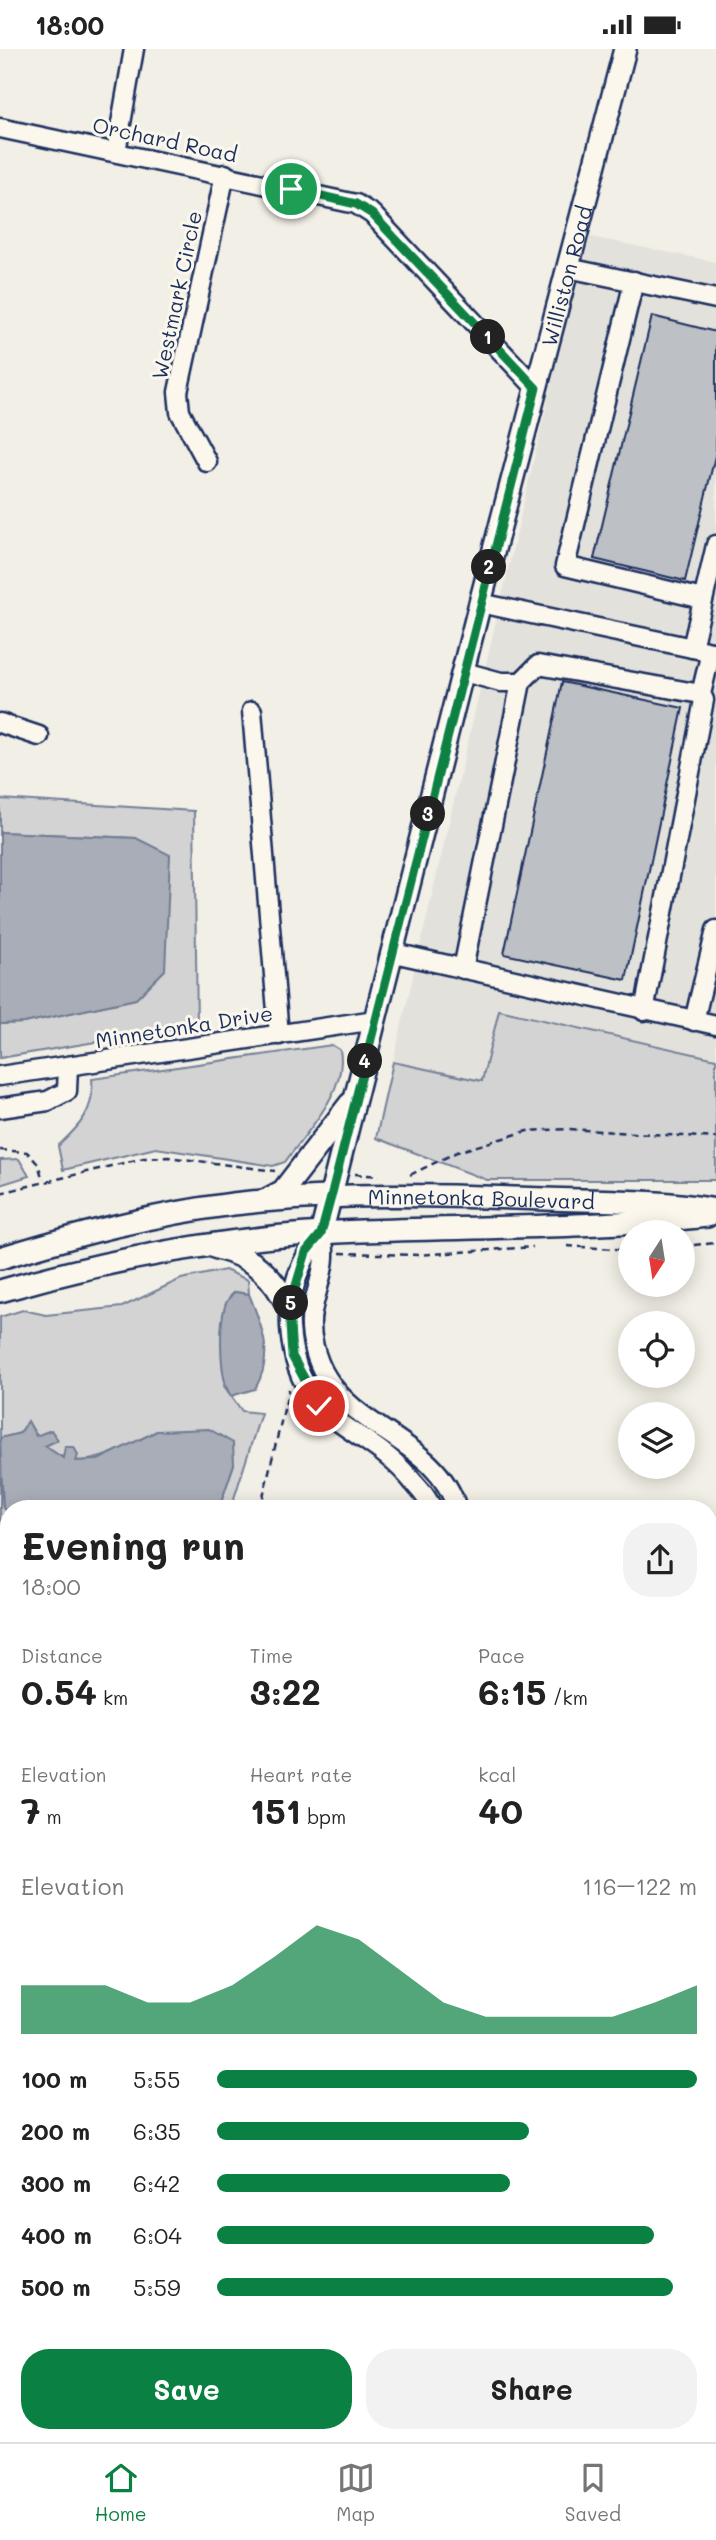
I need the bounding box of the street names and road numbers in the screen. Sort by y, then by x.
street label: Orchard Road [90,110,240,168]
street label: Williston Road [534,202,597,349]
street label: Westmark Circle [145,208,207,382]
street label: Minnetonka Drive [93,999,275,1053]
street label: Minnetonka Boulevard [368,1182,595,1214]

